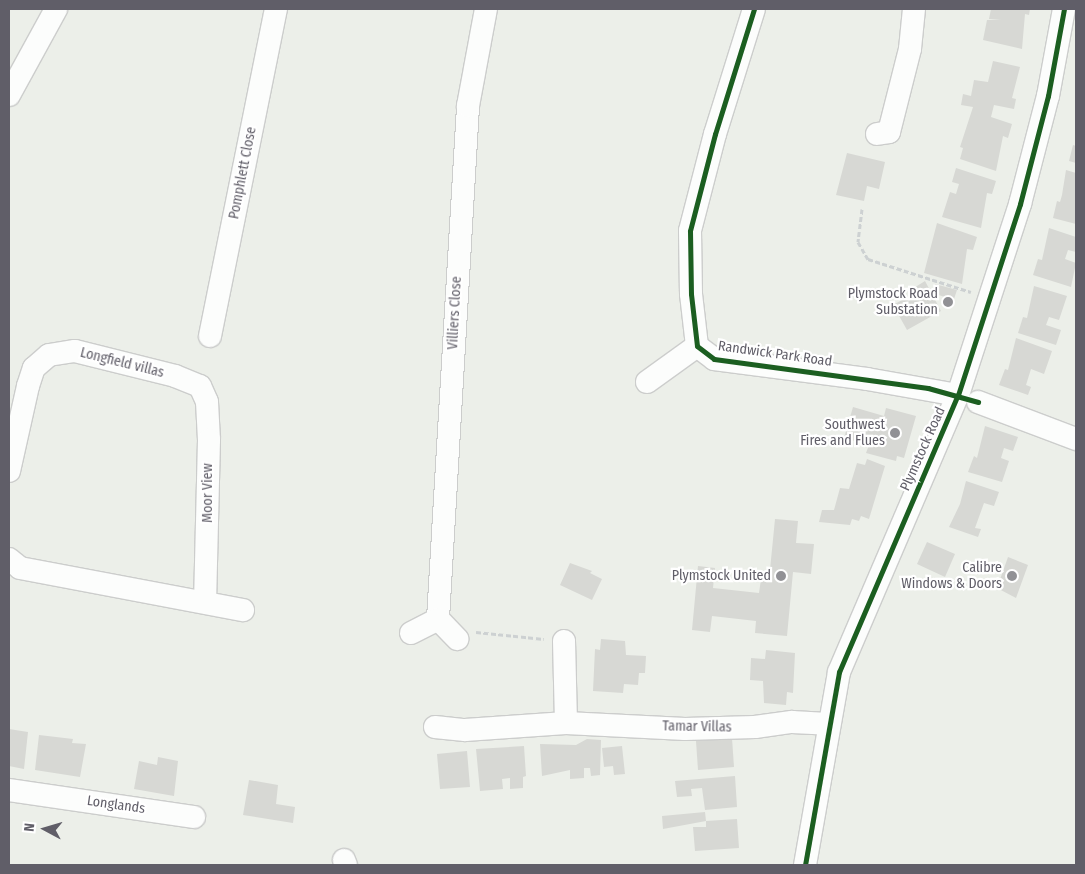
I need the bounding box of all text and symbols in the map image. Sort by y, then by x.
street label: Pomphlett Close [226,125,260,221]
street label: Villiers Close [445,276,465,350]
place label: Plymstock Road Substation [848,286,938,318]
marker: Plymstock Road Substation [942,296,954,308]
street label: Randwick Park Road [717,338,833,370]
street label: Longfield villas [78,344,166,382]
street label: Plymstock Road [897,404,949,494]
place label: Southwest Fires and Flues [800,417,885,450]
marker: Southwest Fires and Flues [889,427,901,439]
street label: Moor View [200,463,216,523]
place label: Calibre Windows & Doors [901,560,1002,592]
place label: Plymstock United [672,568,771,584]
marker: Plymstock United [775,570,787,582]
marker: Calibre Windows & Doors [1006,570,1018,582]
street label: Tamar Villas [662,718,732,736]
street label: Longlands [86,793,146,817]
north arrow [20,804,70,854]
text: N [21,822,38,832]

